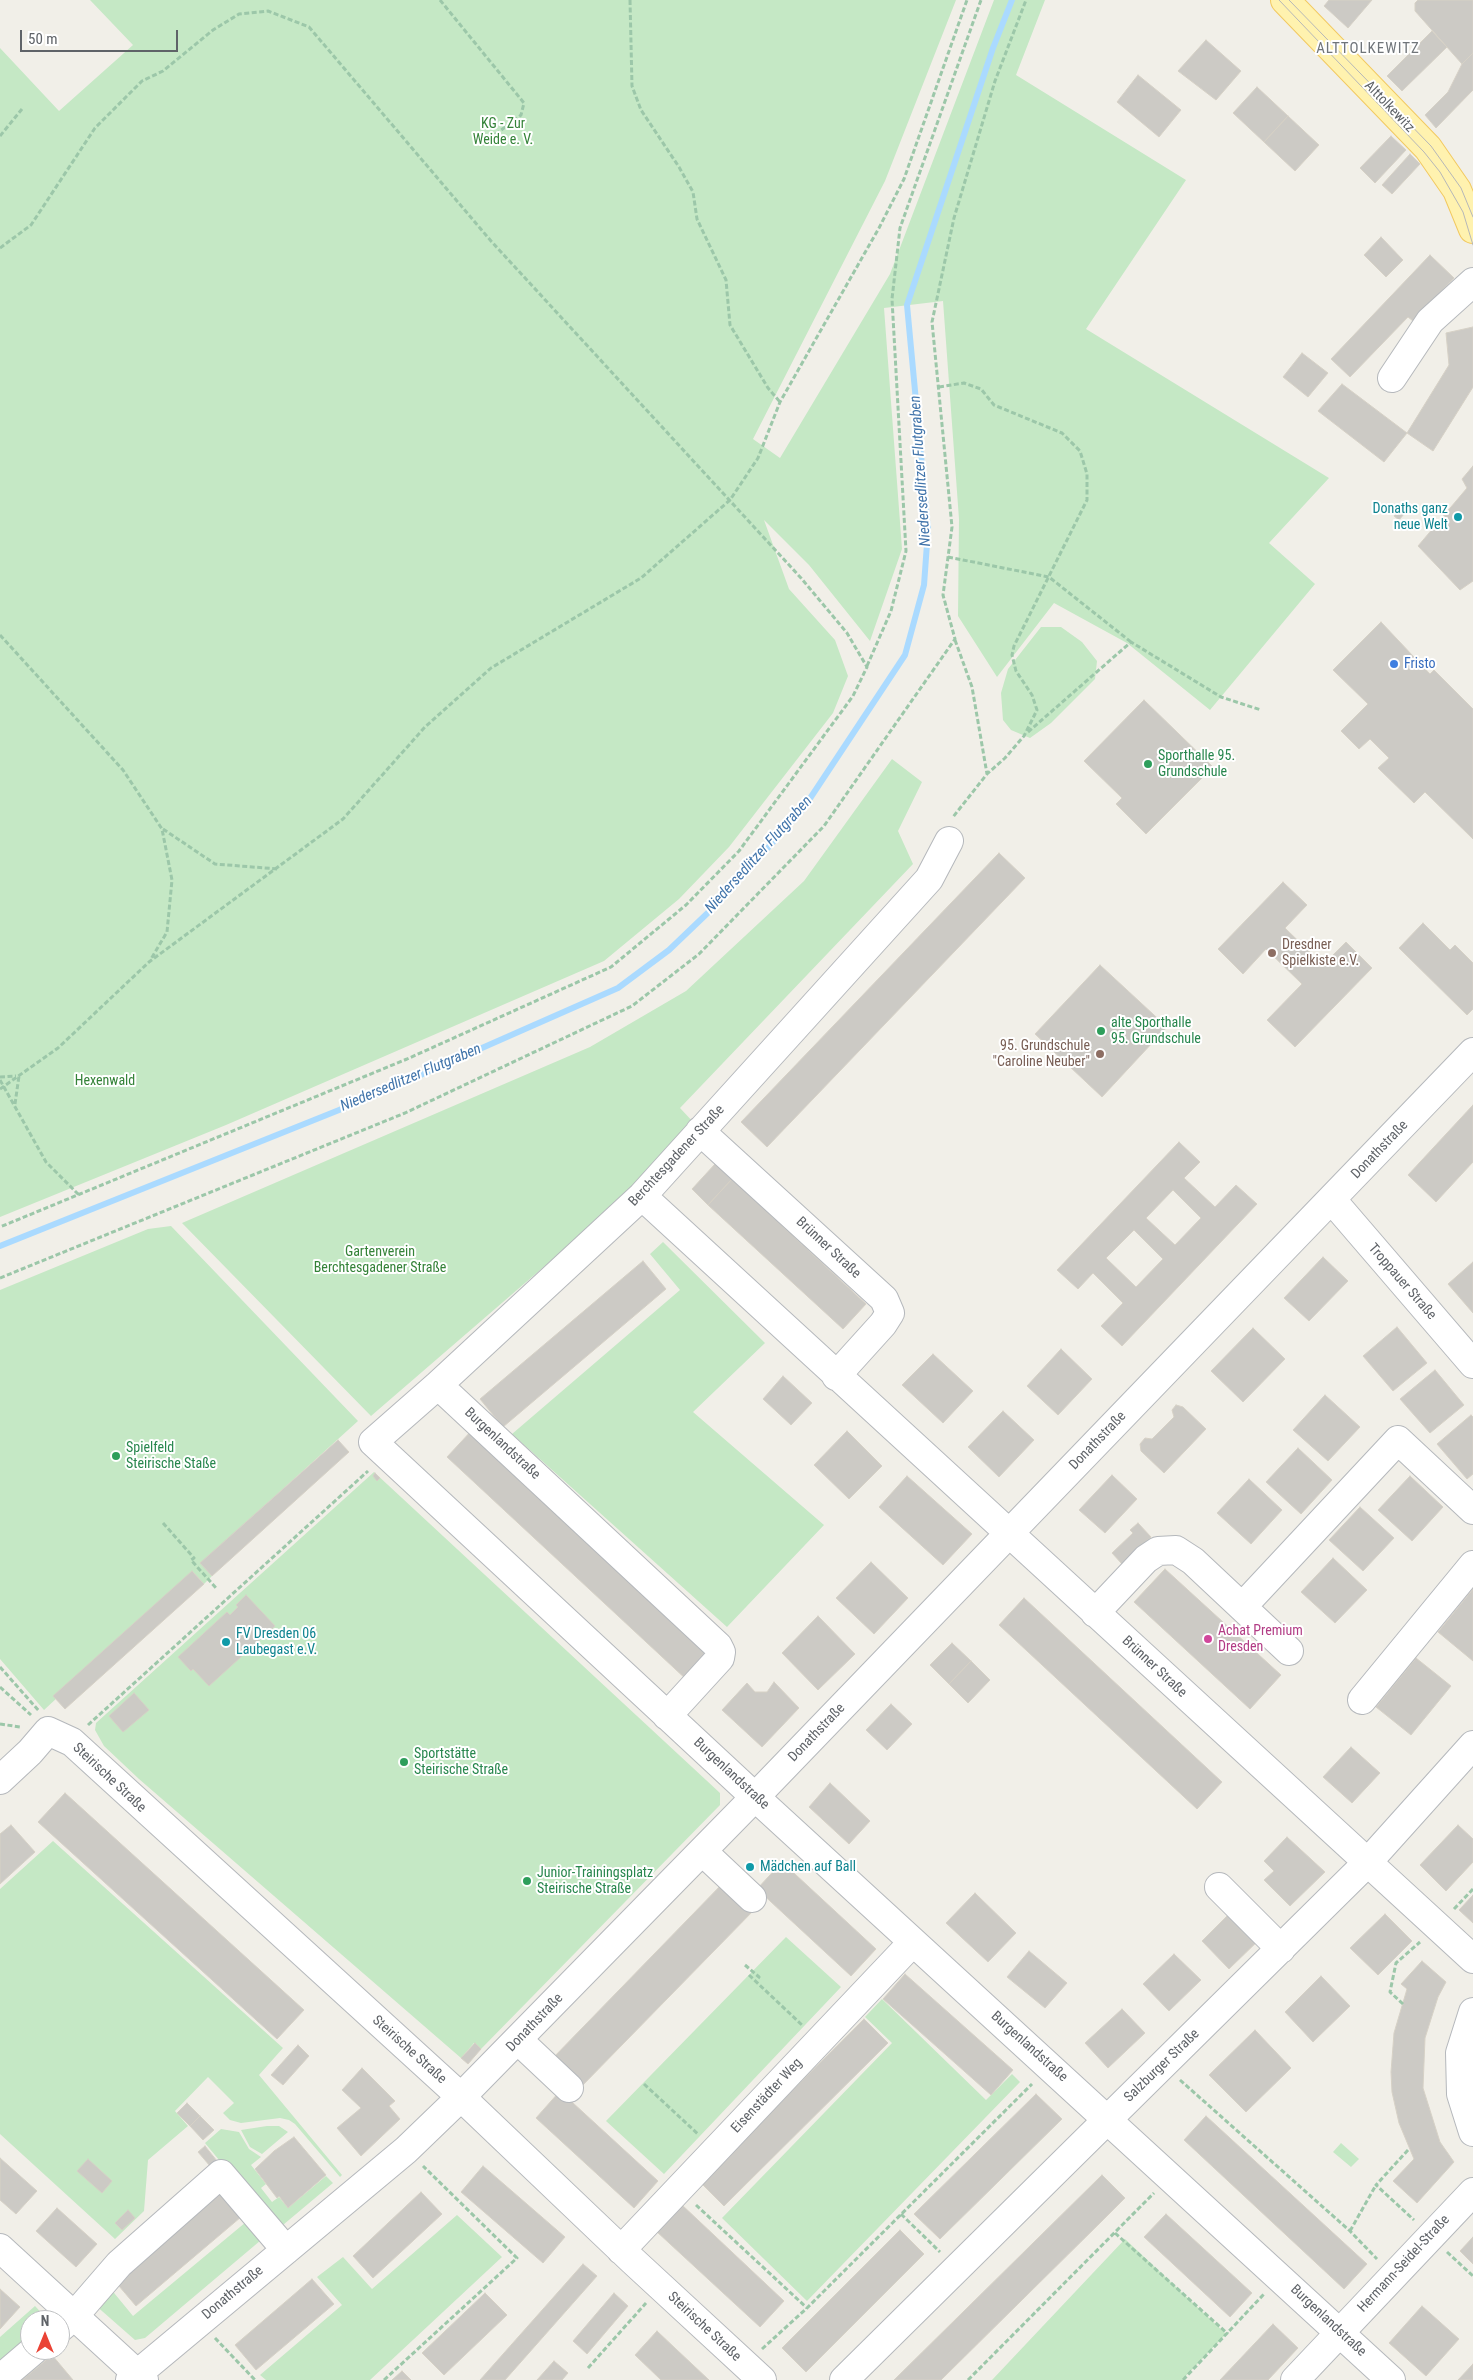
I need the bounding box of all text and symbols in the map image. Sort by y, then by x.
scale bar [22,20,180,52]
text: 50 m [28,30,58,48]
district label: ALTTOLKEWITZ [1315,40,1421,58]
street label: Alttolkewitz [1360,78,1418,136]
park label: KG - Zur Weide e. V. [473,116,533,148]
water label: Niedersedlitzer Flutgraben [907,395,935,547]
place label: Donaths ganz neue Welt [1372,501,1448,534]
marker: Donaths ganz neue Welt [1452,511,1464,523]
place label: Fristo [1404,656,1435,672]
marker: Fristo [1388,658,1400,670]
place label: Sporthalle 95. Grundschule [1158,748,1235,780]
marker: Sporthalle 95. Grundschule [1142,758,1154,770]
water label: Niedersedlitzer Flutgraben [702,793,816,917]
place label: Dresdner Spielkiste e.V. [1282,937,1359,970]
marker: Dresdner Spielkiste e.V. [1266,947,1278,959]
place label: alte Sporthalle 95. Grundschule [1111,1015,1201,1048]
marker: alte Sporthalle 95. Grundschule [1095,1025,1107,1037]
place label: 95. Grundschule "Caroline Neuber" [992,1038,1090,1070]
water label: Niedersedlitzer Flutgraben [338,1040,484,1116]
marker: 95. Grundschule "Caroline Neuber" [1094,1048,1106,1060]
park label: Hexenwald [75,1073,135,1089]
street label: Berchtesgadener Straße [626,1102,728,1210]
street label: Donathstraße [1348,1117,1412,1183]
street label: Brünner Straße [792,1214,864,1282]
street label: Troppauer Straße [1364,1241,1440,1323]
park label: Gartenverein Berchtesgadener Straße [314,1244,446,1276]
street label: Burgenlandstraße [461,1405,543,1483]
street label: Donathstraße [1066,1408,1130,1474]
place label: Spielfeld Steirische Staße [126,1440,216,1472]
marker: Spielfeld Steirische Staße [110,1450,122,1462]
place label: Achat Premium Dresden [1218,1623,1303,1655]
place label: FV Dresden 06 Laubegast e.V. [236,1626,317,1658]
street label: Brünner Straße [1118,1633,1190,1701]
marker: Achat Premium Dresden [1202,1633,1214,1645]
marker: FV Dresden 06 Laubegast e.V. [220,1636,232,1648]
street label: Donathstraße [785,1700,849,1766]
street label: Burgenlandstraße [690,1735,772,1813]
street label: Steirische Straße [69,1740,149,1816]
place label: Sportstätte Steirische Straße [414,1746,508,1778]
marker: Sportstätte Steirische Straße [398,1756,410,1768]
place label: Mädchen auf Ball [760,1859,856,1875]
marker: Mädchen auf Ball [744,1861,756,1873]
place label: Junior-Trainingsplatz Steirische Straße [537,1865,653,1898]
marker: Junior-Trainingsplatz Steirische Straße [521,1875,533,1887]
street label: Donathstraße [503,1990,567,2056]
street label: Burgenlandstraße [987,2008,1071,2086]
street label: Steirische Straße [368,2012,450,2088]
street label: Salzburger Straße [1121,2026,1203,2106]
street label: Eisenstädter Weg [728,2055,806,2137]
street label: Hermann-Seidel-Straße [1355,2212,1453,2316]
street label: Donathstraße [199,2263,267,2323]
street label: Burgenlandstraße [1287,2282,1369,2360]
street label: Steirische Straße [664,2289,744,2365]
north arrow [20,2310,70,2360]
text: N [41,2313,49,2329]

